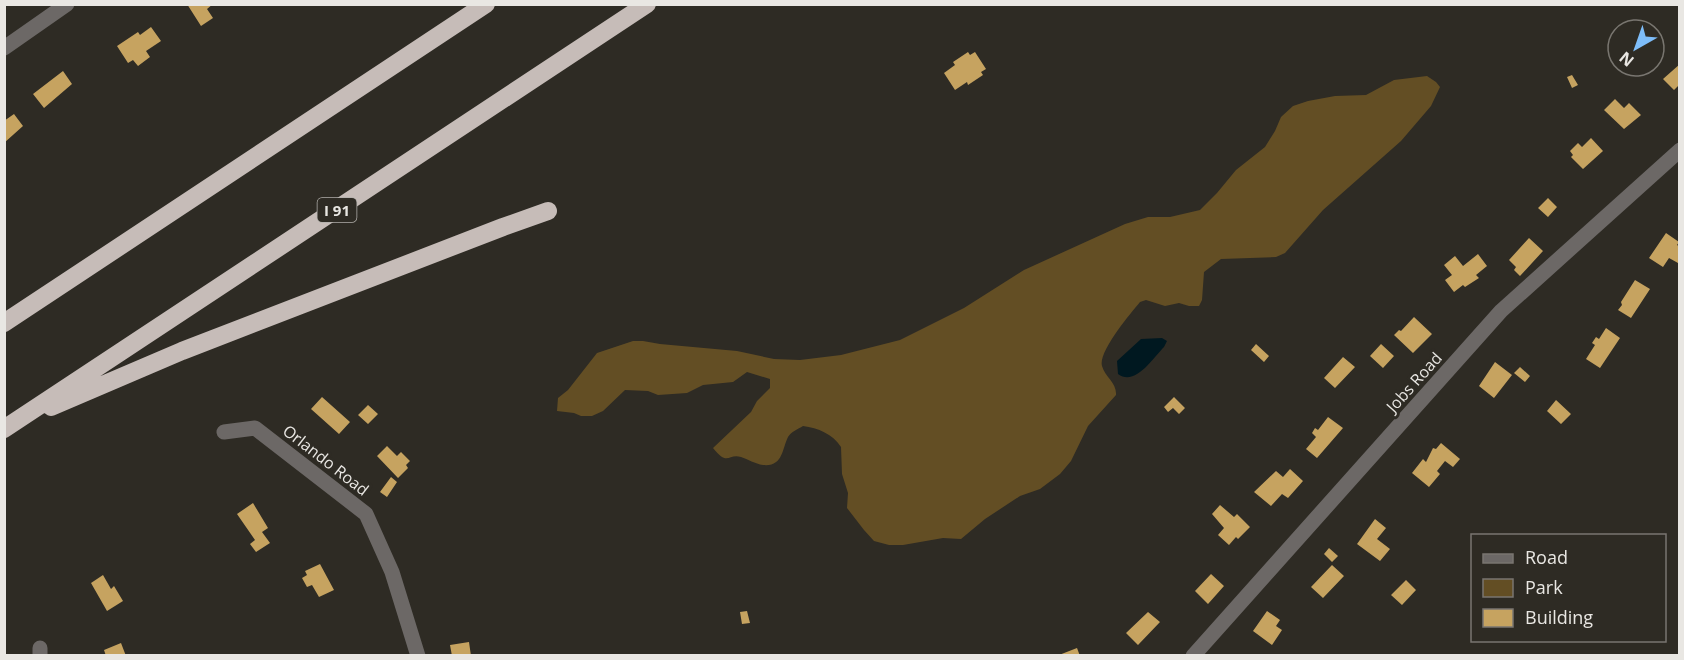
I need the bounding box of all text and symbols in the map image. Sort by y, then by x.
north arrow [1606,18,1666,78]
text: N [1614,47,1638,72]
road number: I 91 [318,198,356,222]
street label: Jobs Road [1380,347,1447,418]
street label: Orlando Road [278,419,374,501]
legend [1471,534,1666,642]
text: Road [1525,545,1568,569]
text: Park [1525,575,1563,599]
text: Building [1525,605,1593,629]

